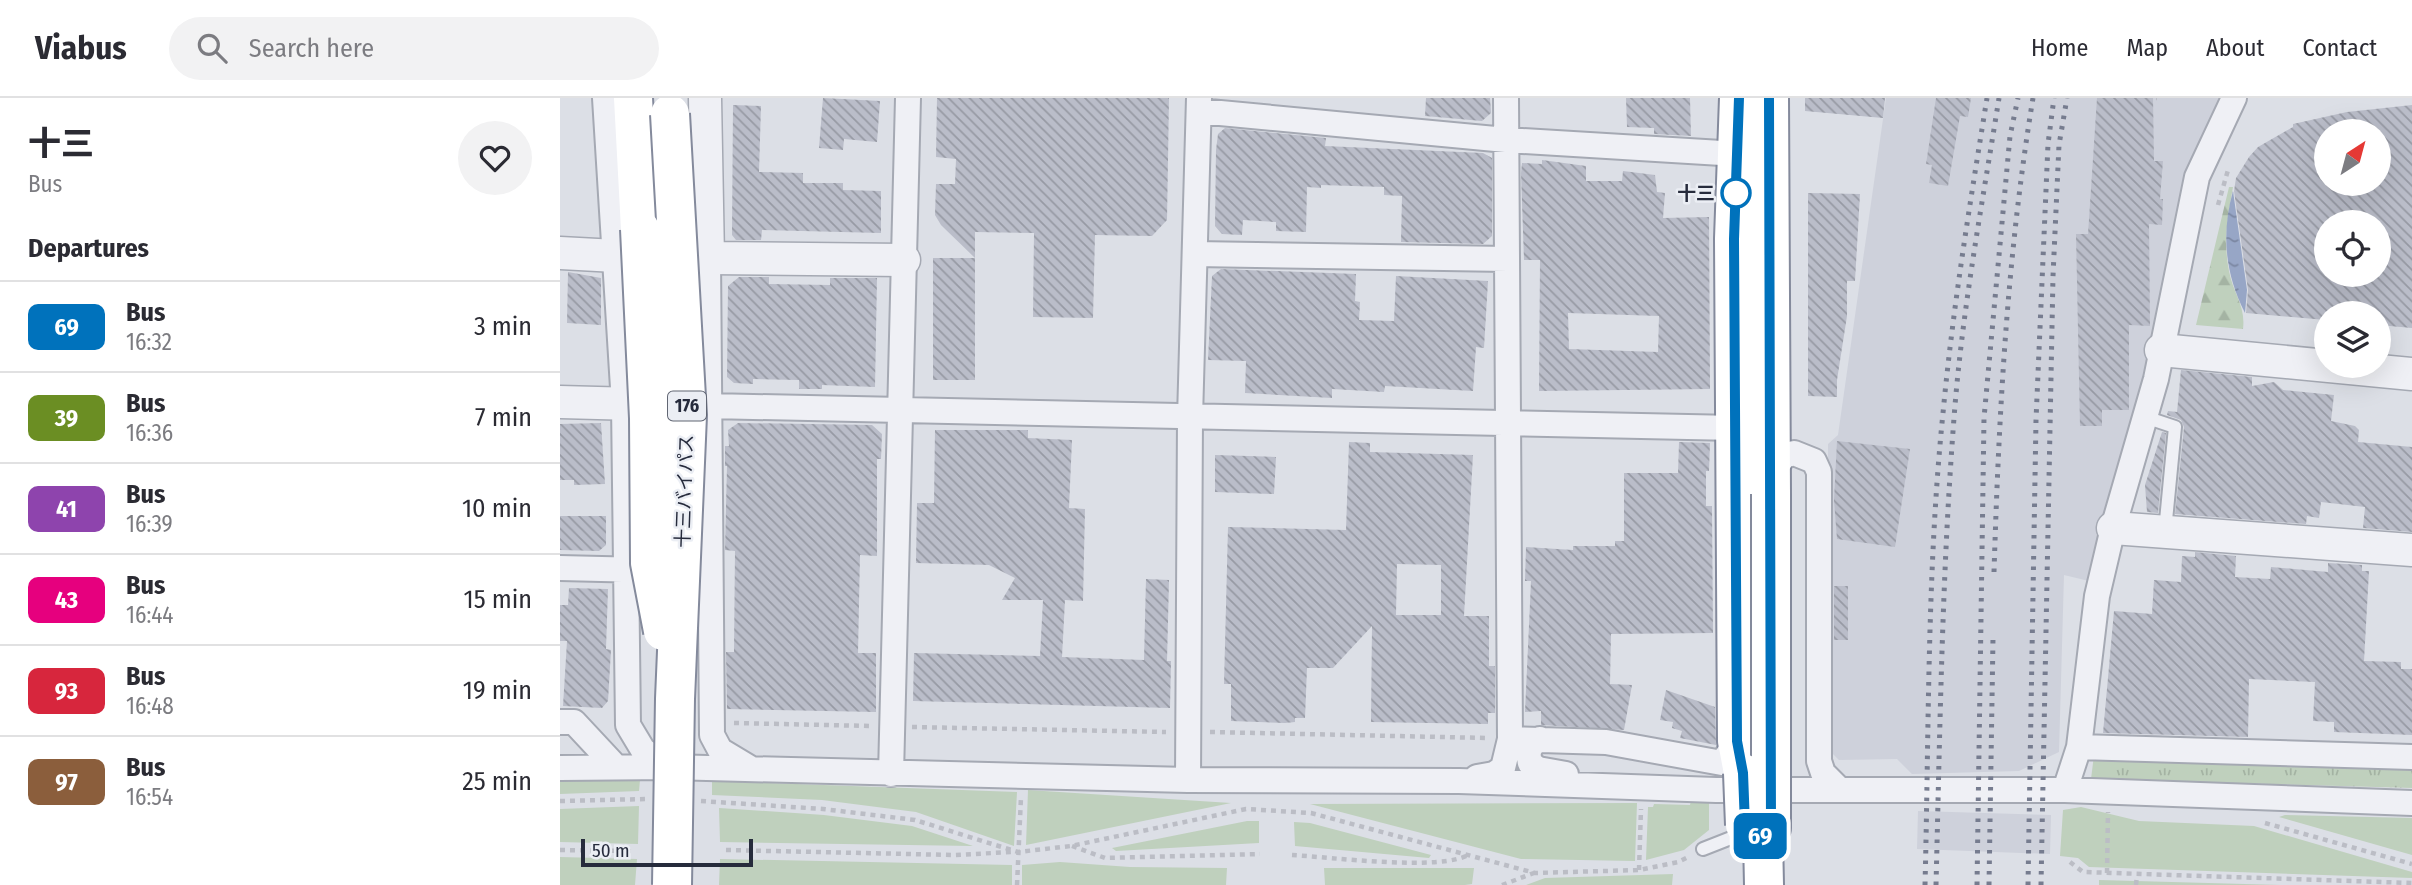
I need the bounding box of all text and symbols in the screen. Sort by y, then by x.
search box [169,17,659,80]
text: Viabus [35,28,127,68]
icon: search [193,29,231,67]
text: Search here [249,33,374,64]
text: Home [2031,34,2088,62]
text: Map [2126,34,2168,62]
text: About [2206,34,2264,62]
text: Contact [2302,34,2377,62]
north arrow [2314,119,2390,196]
map controls [2314,119,2391,378]
button: heart [458,121,532,195]
text: 十三 [28,124,94,164]
text: Bus [28,170,62,198]
marker: 十三 [1721,178,1751,208]
place label: 十三 [1677,182,1715,205]
button: locate [2314,210,2391,287]
text: Departures [28,233,149,264]
text: Bus [126,297,165,328]
button: layers [2314,301,2391,378]
text: 3 min [474,311,532,342]
text: 69 [54,313,79,341]
text: 16:32 [126,328,172,356]
text: Bus [126,388,165,419]
road number: 176 [668,392,706,420]
text: 7 min [475,402,532,433]
text: 39 [55,404,78,432]
text: 16:36 [126,419,173,447]
street label: 十三バイパス [671,434,698,548]
text: Bus [126,479,165,510]
text: 10 min [462,493,532,524]
text: 41 [56,495,77,523]
text: 16:39 [126,510,173,538]
text: Bus [126,570,165,601]
text: 15 min [464,584,532,615]
text: 43 [55,586,78,614]
text: 16:44 [126,601,173,629]
text: Bus [126,661,165,692]
text: 19 min [463,675,532,706]
text: 93 [55,677,78,705]
text: 16:48 [126,692,174,720]
text: Bus [126,752,165,783]
text: 25 min [462,766,532,797]
text: 97 [55,768,78,796]
text: 16:54 [126,783,173,811]
line badge: 69 [1728,813,1792,859]
text: 69 [1748,822,1772,850]
scale bar [581,836,752,868]
text: 50 m [592,839,630,862]

